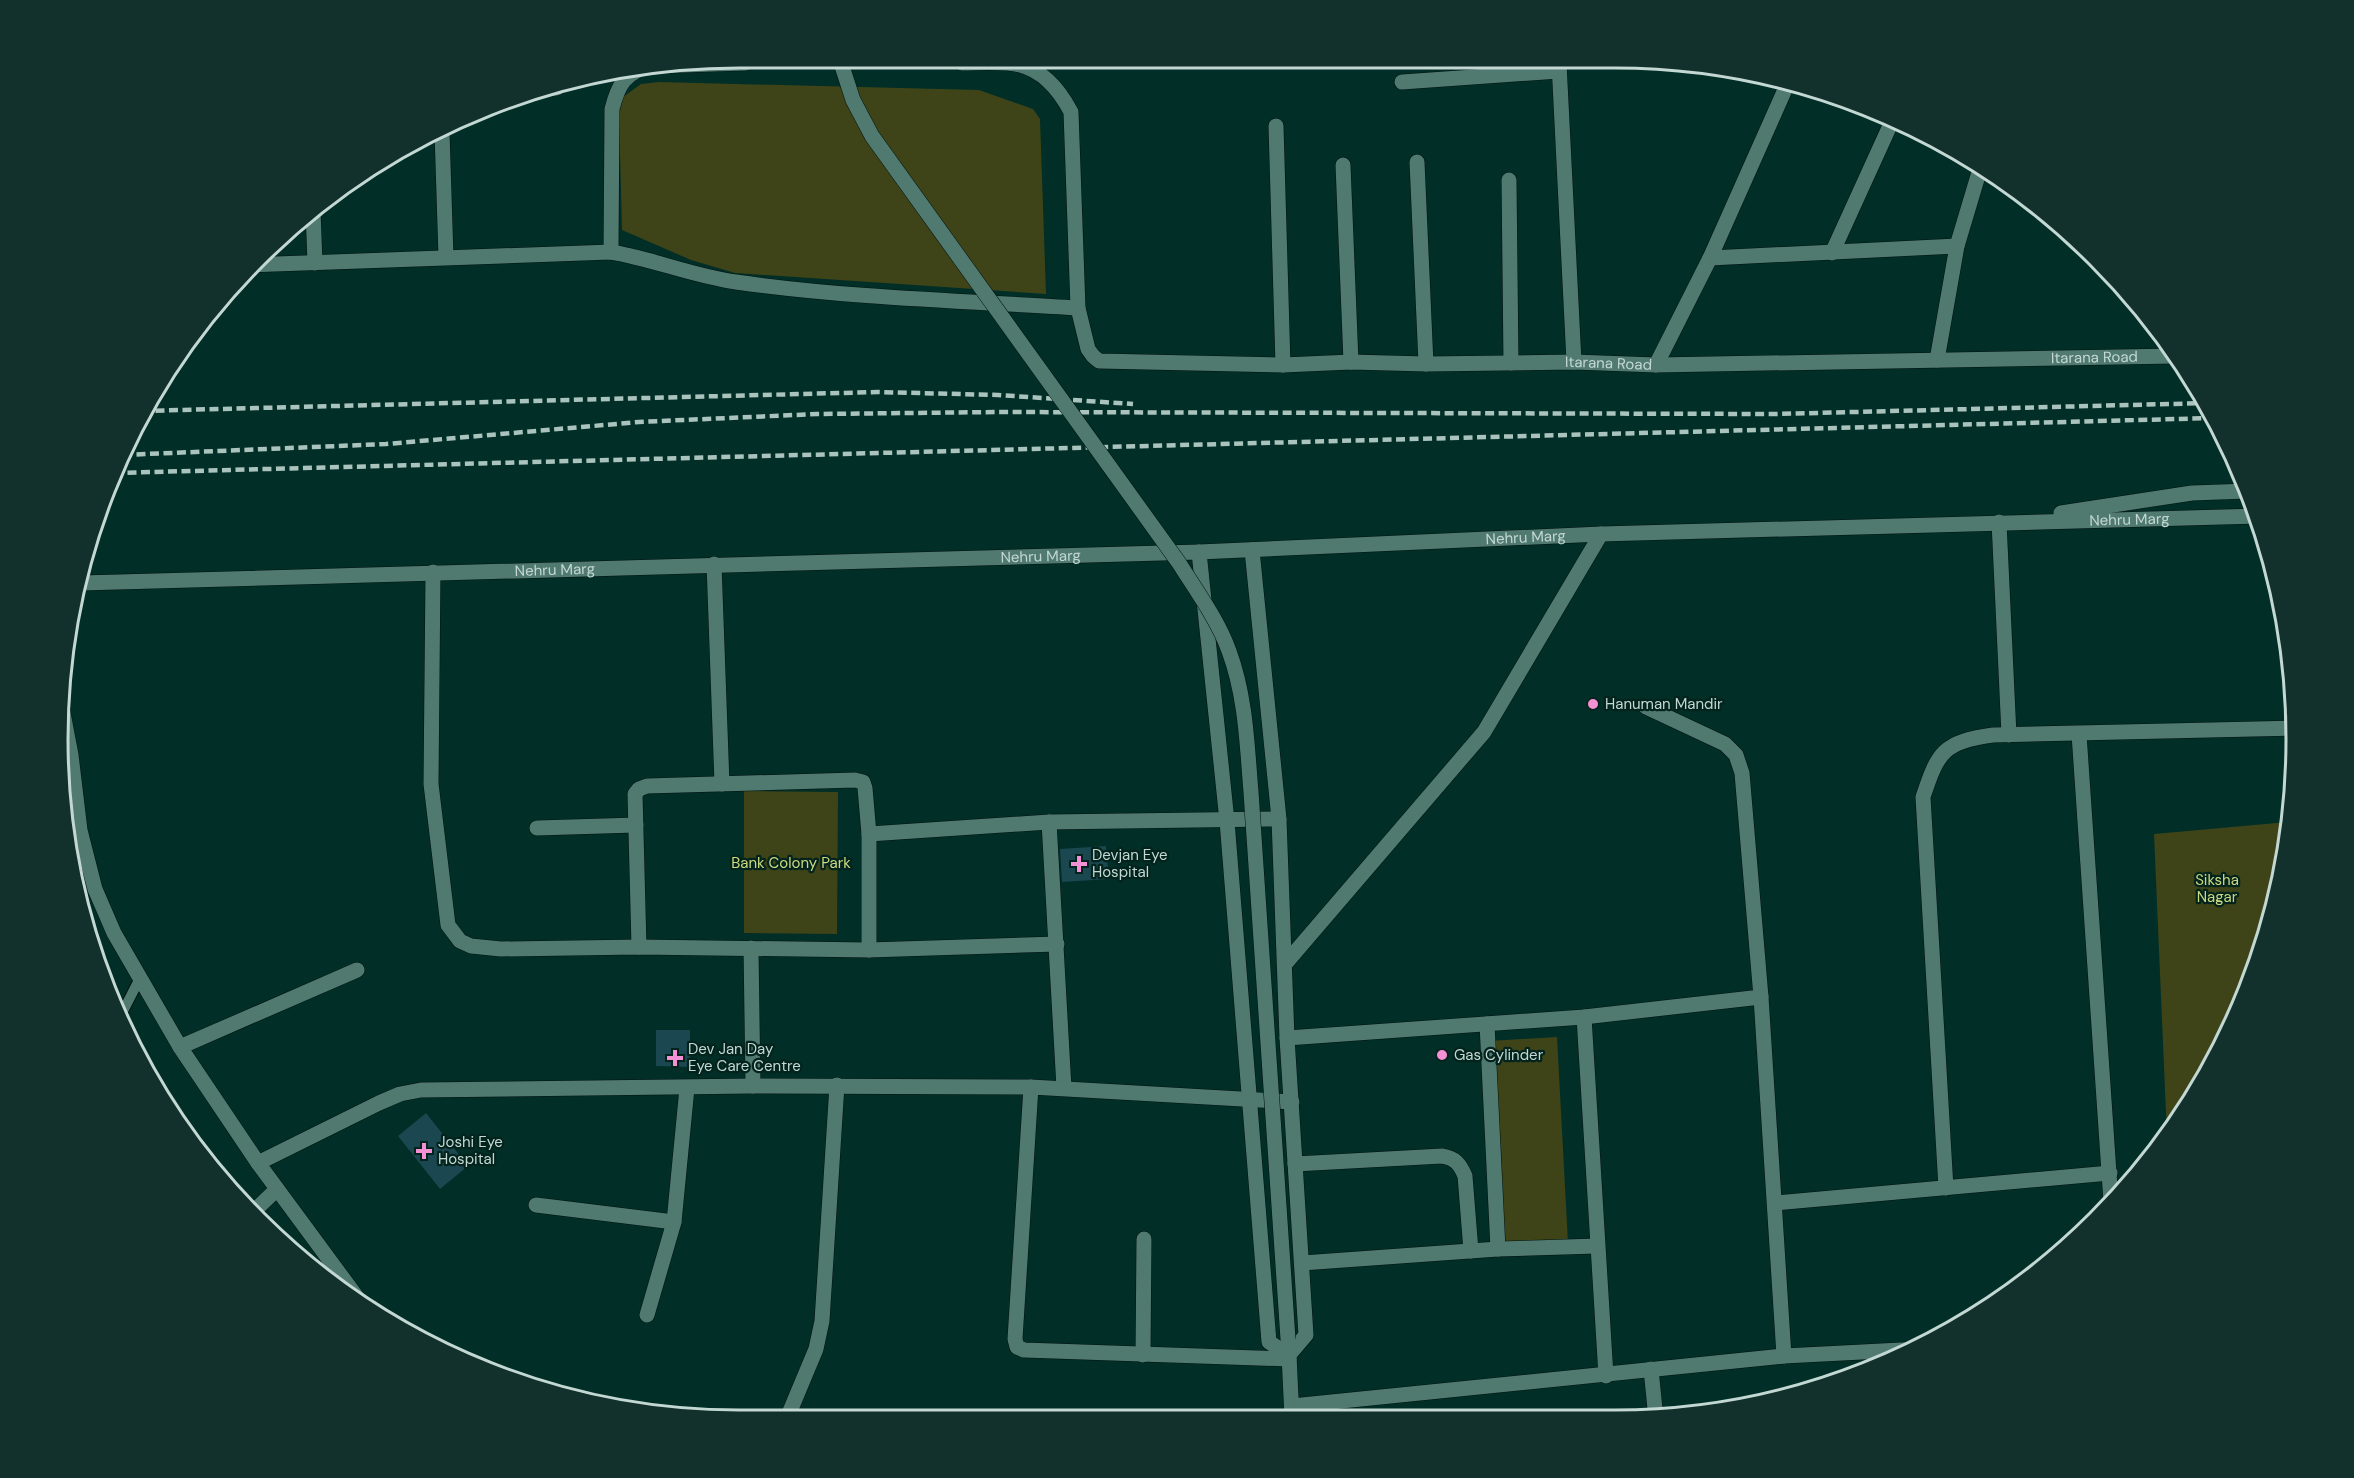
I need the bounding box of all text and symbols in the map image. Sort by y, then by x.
street label: Itarana Road [2051,347,2138,368]
street label: Itarana Road [1565,352,1652,375]
street label: Nehru Marg [2089,508,2170,531]
street label: Nehru Marg [1485,526,1566,549]
street label: Nehru Marg [1000,545,1081,567]
street label: Nehru Marg [514,559,595,581]
place label: Hanuman Mandir [1605,694,1723,714]
marker: Hanuman Mandir [1586,697,1600,711]
place label: Devjan Eye Hospital [1092,845,1167,882]
park label: Bank Colony Park [731,853,851,873]
marker: Devjan Eye Hospital [1070,855,1088,873]
park label: Siksha Nagar [2195,870,2239,907]
place label: Dev Jan Day Eye Care Centre [688,1039,801,1076]
place label: Gas Cylinder [1454,1045,1544,1065]
marker: Gas Cylinder [1435,1048,1449,1062]
marker: Dev Jan Day Eye Care Centre [666,1049,684,1067]
place label: Joshi Eye Hospital [438,1132,503,1169]
marker: Joshi Eye Hospital [415,1142,433,1160]

